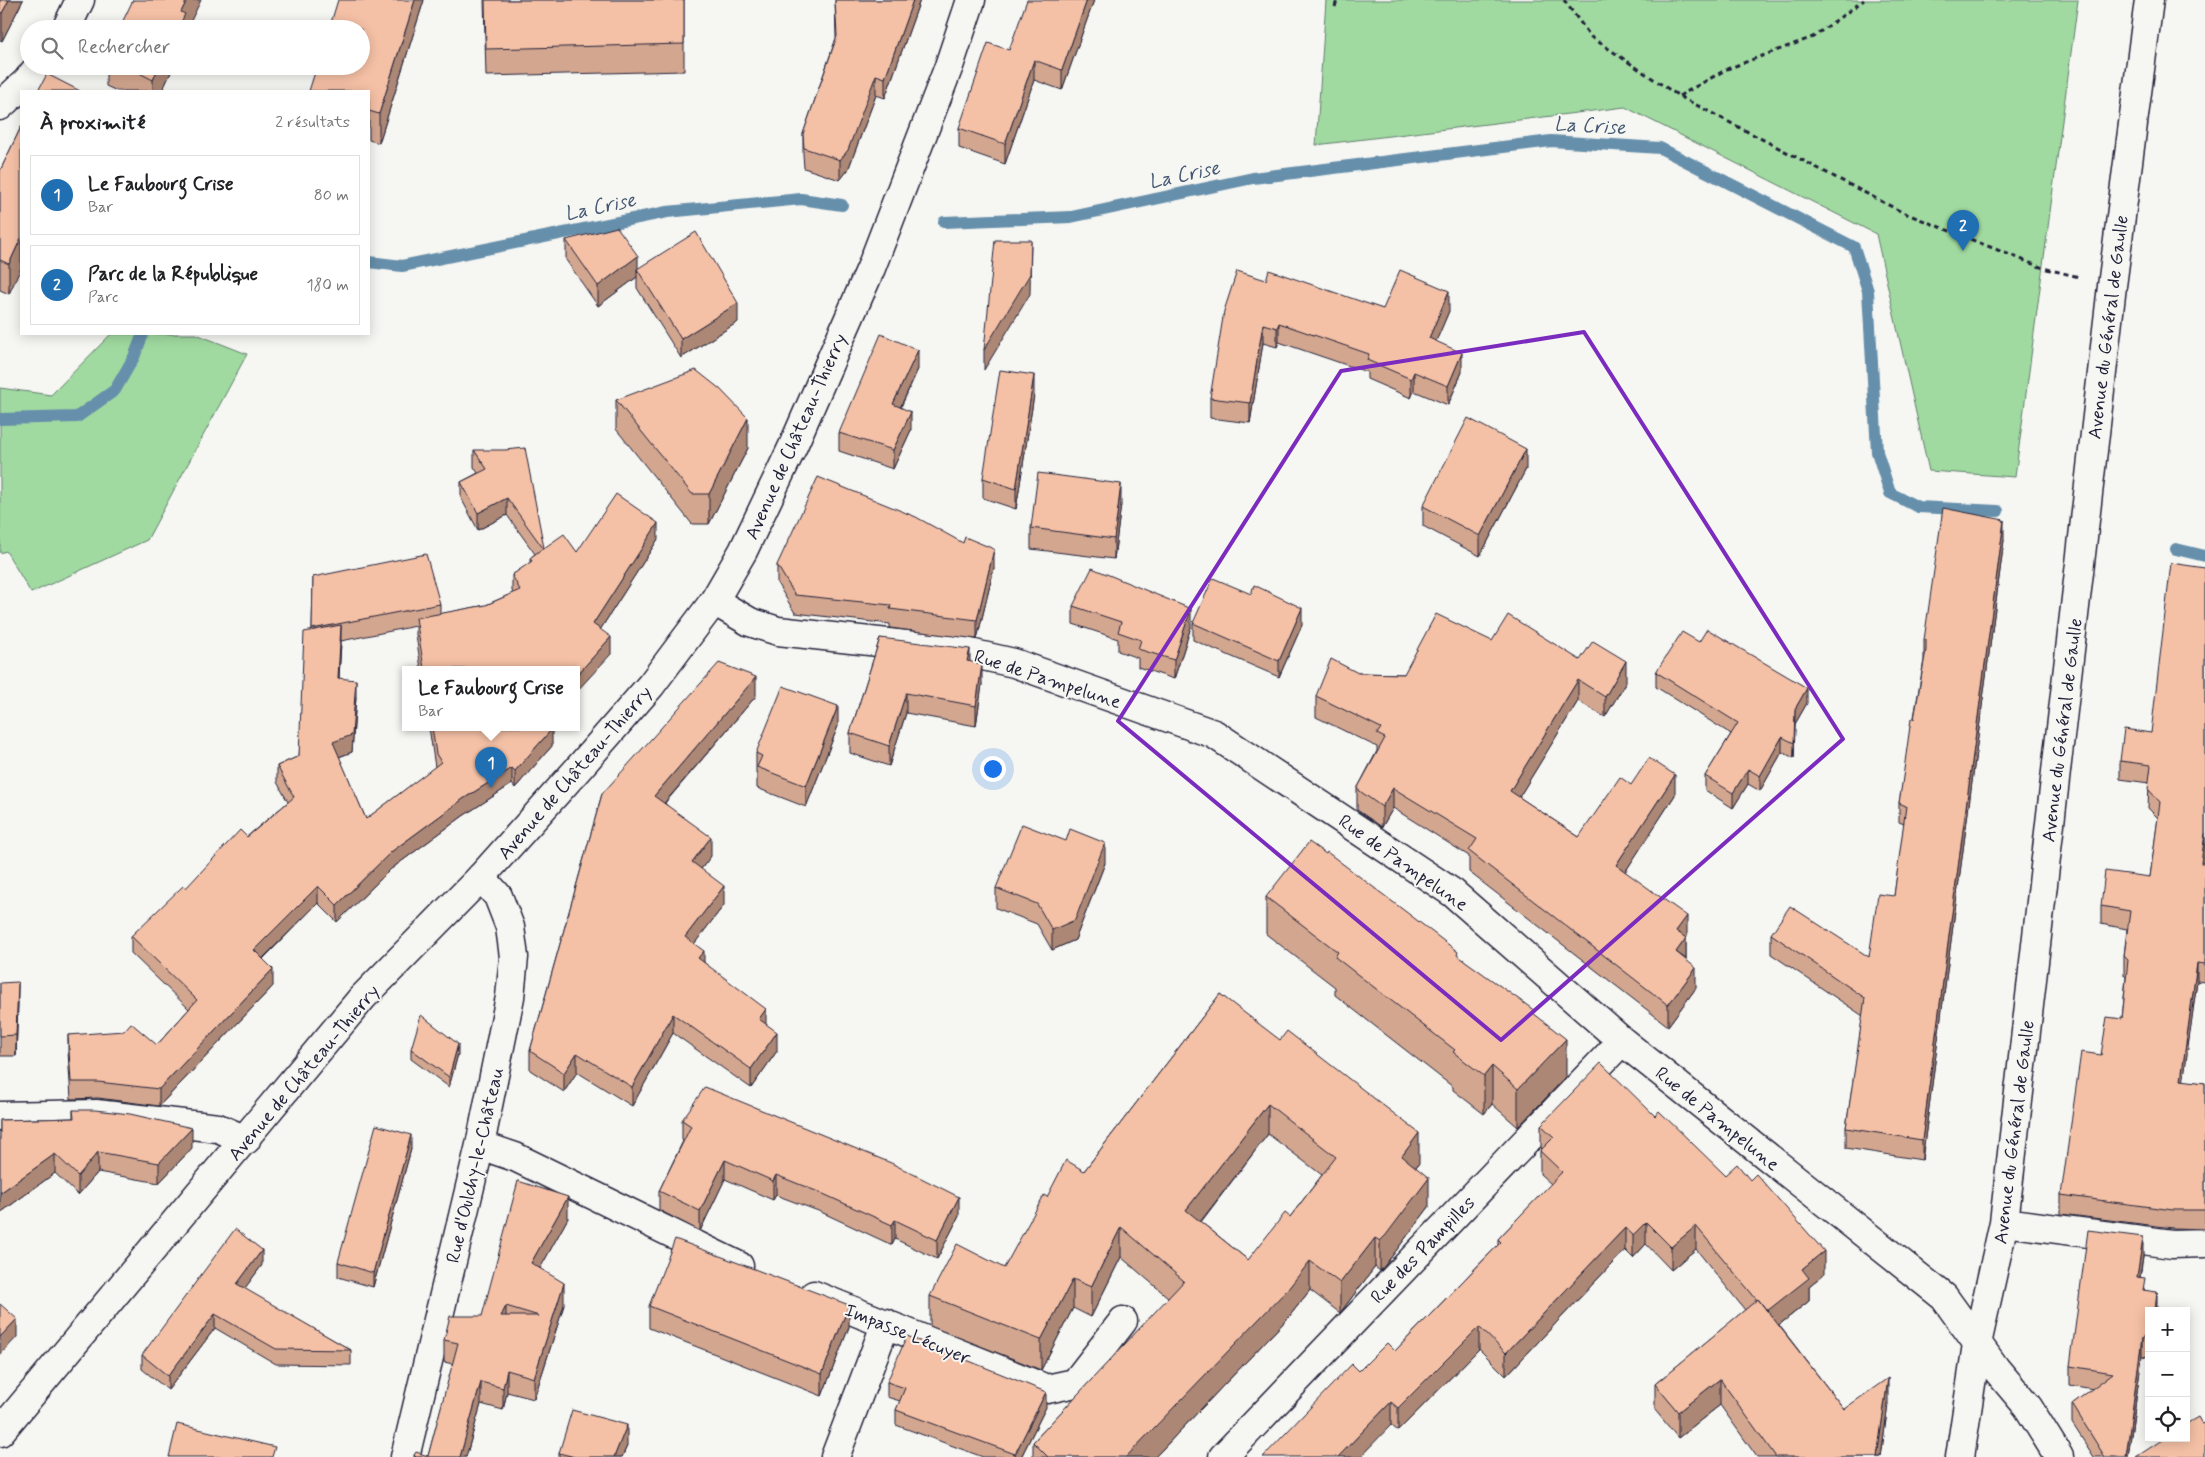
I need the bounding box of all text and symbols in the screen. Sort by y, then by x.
search box [20,20,370,75]
icon: search [38,34,66,62]
text: Rechercher [78,35,170,60]
text: À proximité [40,109,146,137]
water label: La Crise [1553,111,1627,142]
text: 2 résultats [275,112,350,133]
water label: La Crise [1146,155,1223,196]
text: Le Faubourg Crise [88,172,234,197]
text: 1 [53,185,61,206]
text: 80 m [314,185,349,206]
water label: La Crise [562,187,639,228]
text: Bar [88,197,113,218]
pin: 2 [1947,210,1979,251]
street label: Avenue du Général de Gaulle [2082,214,2135,441]
text: Parc de la République [88,262,258,287]
text: 2 [53,275,61,296]
text: 180 m [306,275,349,296]
text: Parc [88,287,118,308]
street label: Avenue de Château-Thierry [740,330,853,544]
street label: Avenue du Général de Gaulle [2036,617,2089,844]
street label: Rue de Pampelune [971,644,1124,715]
popup [402,666,580,731]
text: Le Faubourg Crise [418,676,564,701]
street label: Avenue de Château-Thierry [493,681,658,865]
text: Bar [418,701,443,722]
pin: 1 [475,747,507,788]
your location [980,756,1006,782]
street label: Rue de Pampelune [1333,809,1473,917]
street label: Avenue de Château-Thierry [223,980,385,1166]
street label: Avenue du Général de Gaulle [1988,1019,2041,1246]
street label: Rue de Pampelune [1650,1061,1784,1177]
street label: Rue d'Oulchy-le-Château [441,1065,511,1266]
street label: Rue des Pampilles [1365,1191,1481,1309]
street label: Impasse Lécuyer [841,1298,974,1371]
map controls [2145,1307,2190,1442]
button: + [2145,1307,2190,1352]
button: − [2145,1352,2190,1397]
button: locate [2145,1397,2190,1442]

